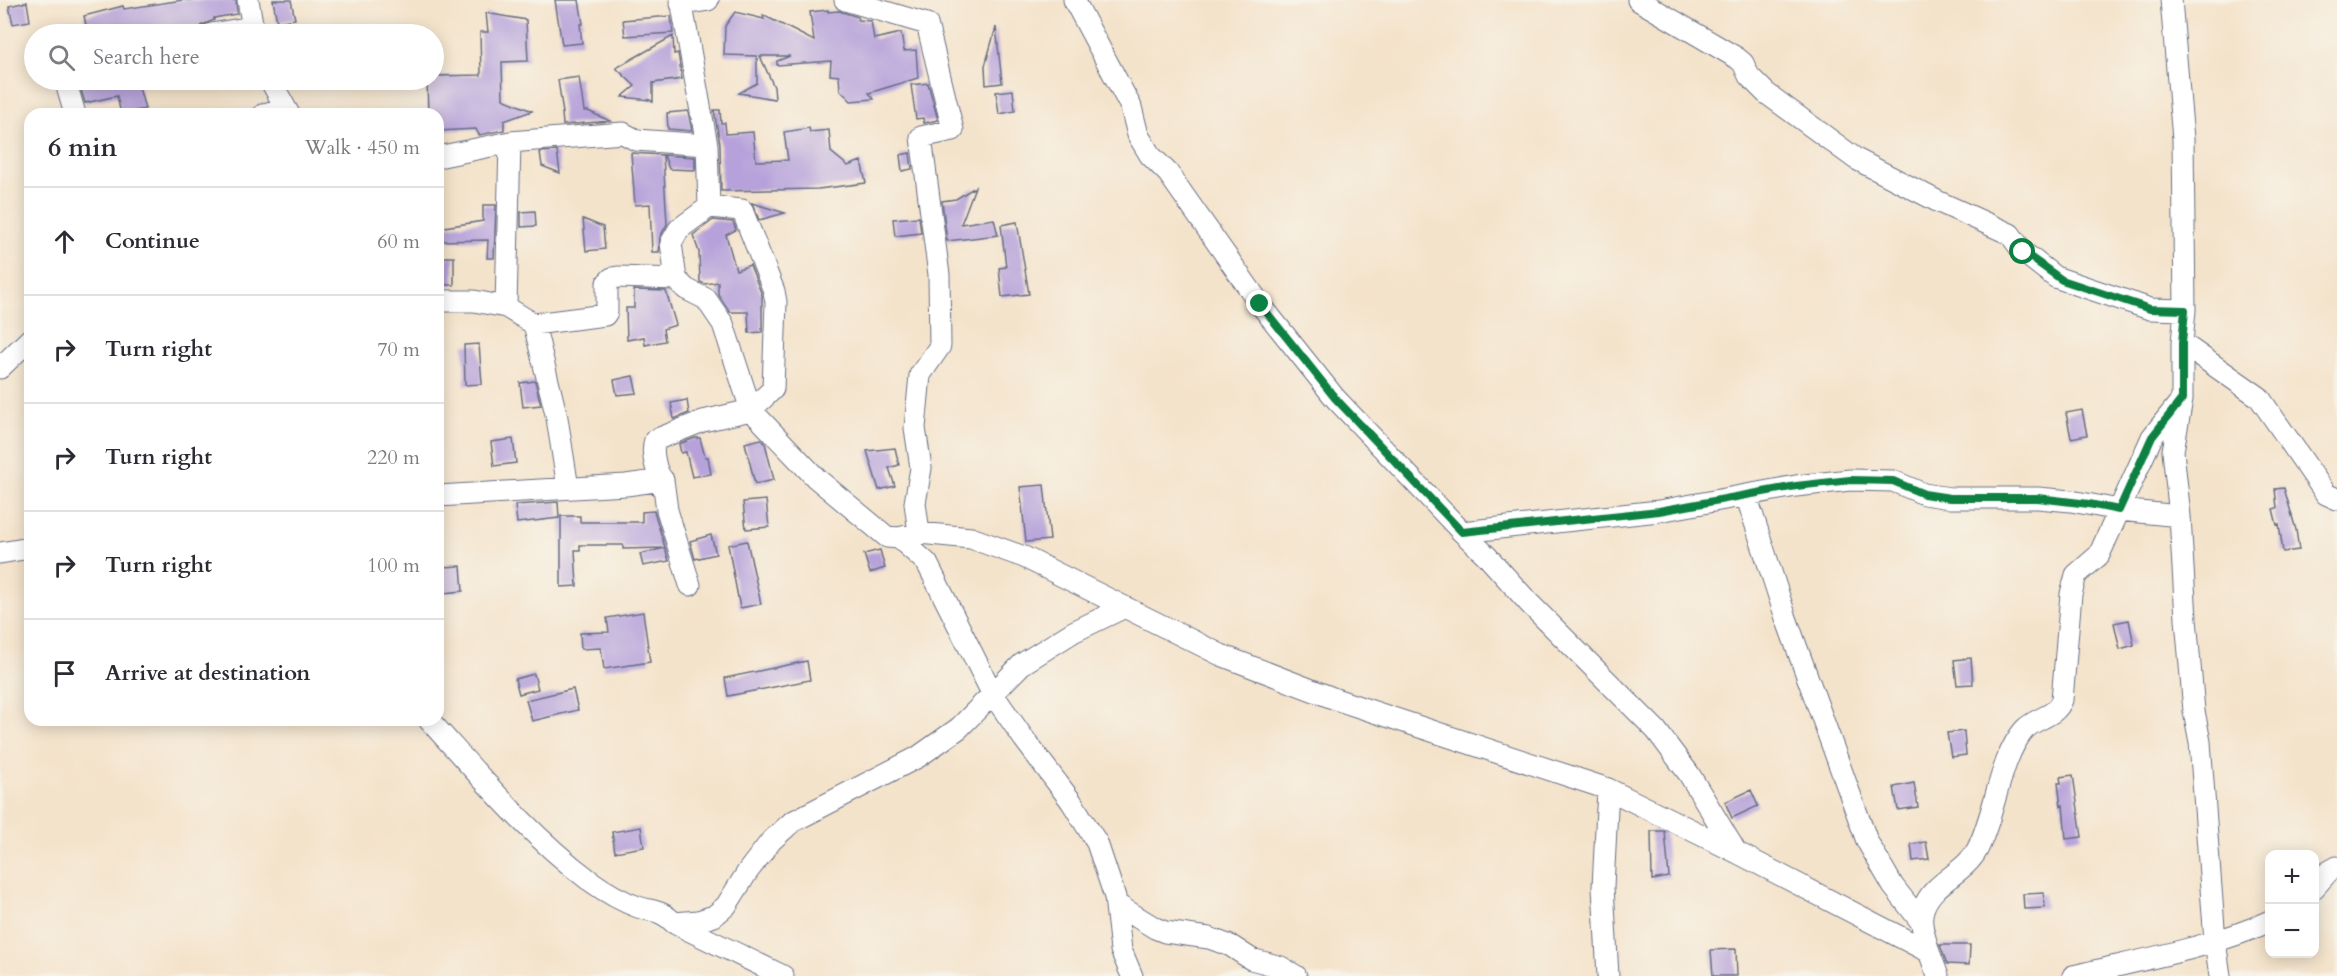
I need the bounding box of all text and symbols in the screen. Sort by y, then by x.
search box [24,24,444,90]
icon: search [45,41,78,74]
text: Search here [93,42,200,72]
text: 6 min [48,130,117,165]
text: Walk · 450 m [305,134,420,161]
icon: ahead [48,225,81,258]
text: Continue [105,226,200,256]
text: 60 m [377,228,420,255]
route start [2009,238,2035,264]
route end [1246,290,1272,316]
icon: right [48,333,81,366]
text: Turn right [105,334,212,364]
text: 70 m [377,336,420,363]
icon: right [48,441,81,474]
text: Turn right [105,442,212,472]
text: 220 m [367,444,420,471]
icon: right [48,549,81,582]
text: Turn right [105,550,212,580]
text: 100 m [367,552,420,579]
icon: arrive [48,657,81,690]
text: Arrive at destination [105,658,310,688]
map controls [2265,850,2319,958]
button: + [2265,850,2319,904]
button: − [2265,904,2319,958]

